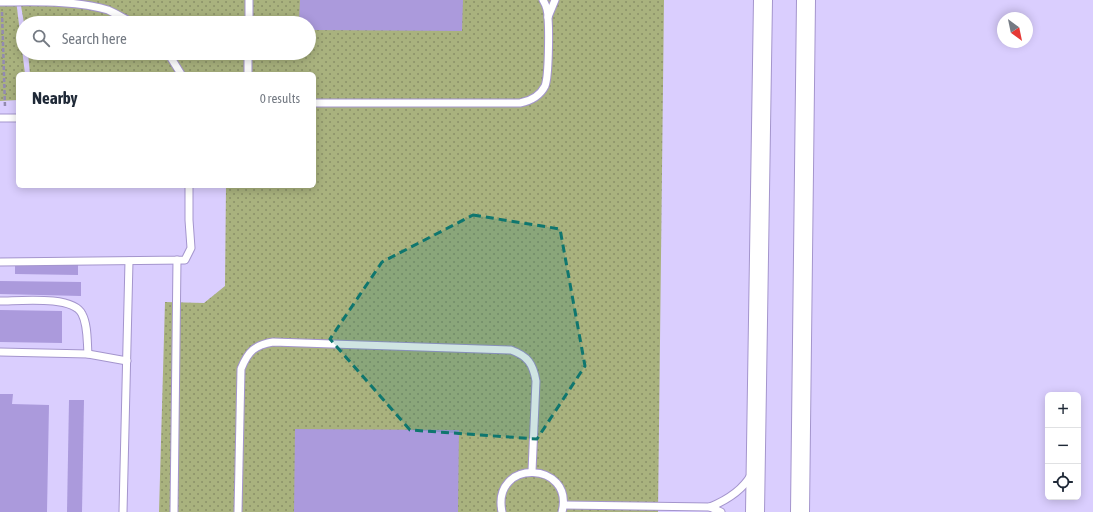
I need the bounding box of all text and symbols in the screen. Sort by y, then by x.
north arrow [997,12,1033,48]
search box [16,16,316,60]
icon: search [30,27,52,49]
text: Search here [62,30,127,47]
text: Nearby [32,88,78,108]
text: 0 results [260,91,300,106]
map controls [1045,392,1081,500]
button: + [1045,392,1081,428]
button: − [1045,428,1081,464]
button: locate [1045,464,1081,500]

